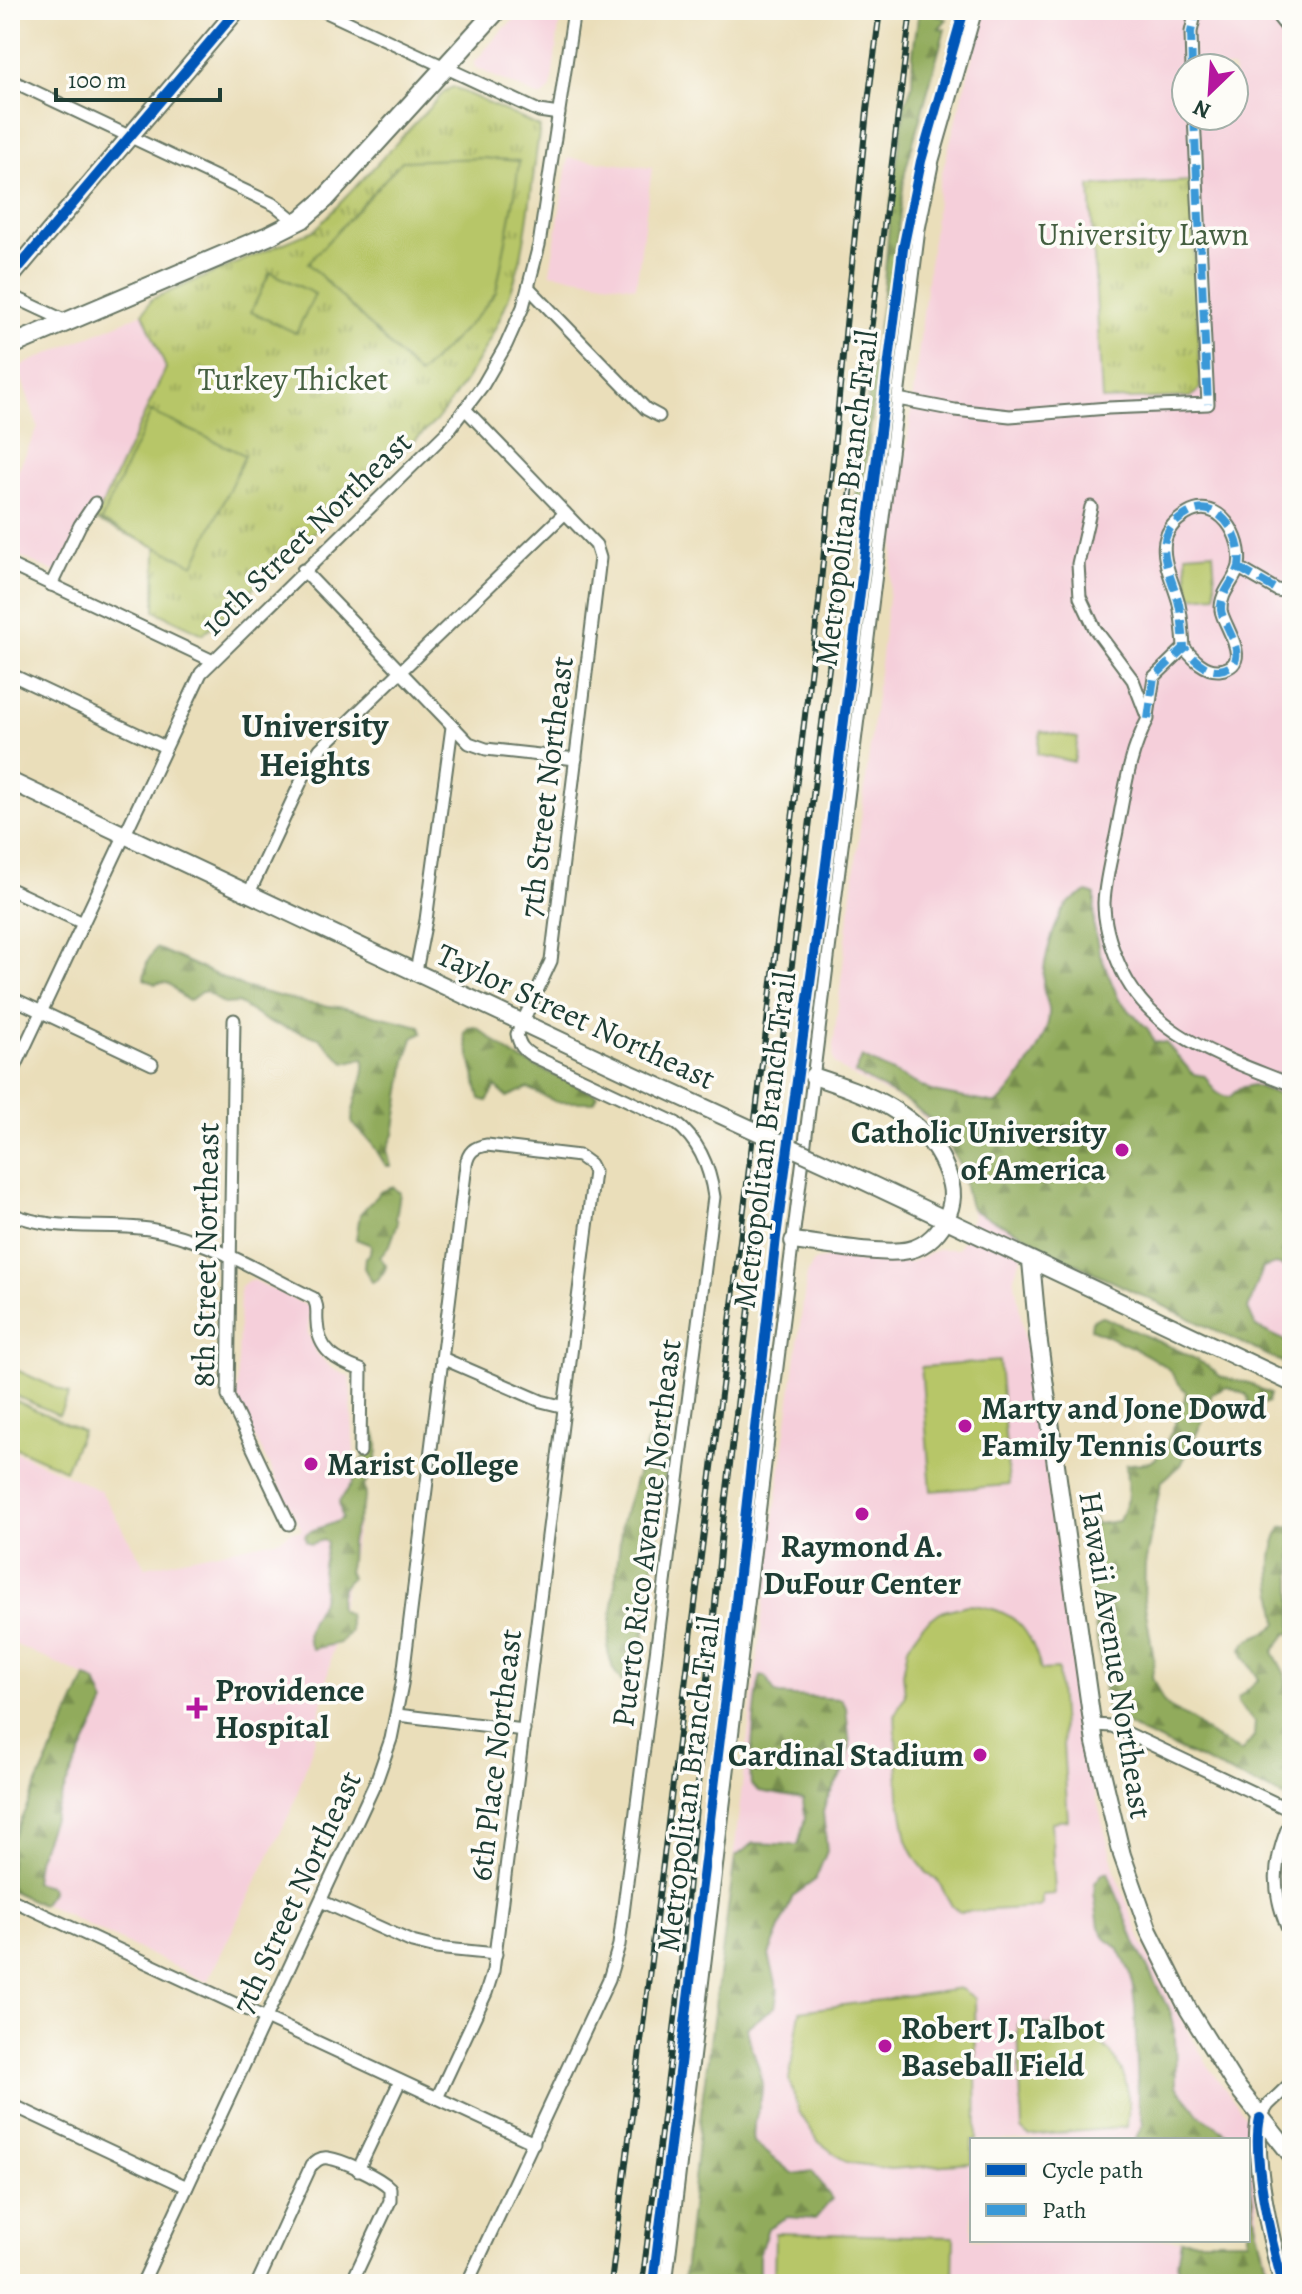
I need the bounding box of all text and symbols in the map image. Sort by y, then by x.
scale bar [56,52,220,102]
north arrow [1170,52,1250,132]
text: 100 m [68,64,127,96]
text: N [1188,92,1216,126]
park label: University Lawn [1037,212,1249,256]
street label: Metropolitan Branch Trail [804,327,888,669]
park label: Turkey Thicket [198,357,388,401]
street label: 10th Street Northeast [191,421,421,645]
street label: 7th Street Northeast [508,654,584,920]
district label: University Heights [242,702,390,788]
street label: Taylor Street Northeast [430,932,722,1100]
street label: Metropolitan Branch Trail [722,969,806,1311]
place label: Catholic University of America [851,1110,1107,1191]
street label: 8th Street Northeast [181,1122,229,1388]
marker: Catholic University of America [1113,1141,1131,1159]
street label: Puerto Rico Avenue Northeast [600,1337,692,1729]
place label: Marty and Jone Dowd Family Tennis Courts [981,1386,1267,1467]
marker: Marty and Jone Dowd Family Tennis Courts [956,1417,974,1435]
place label: Marist College [327,1442,519,1486]
marker: Marist College [302,1455,320,1473]
street label: Hawaii Avenue Northeast [1068,1488,1164,1822]
marker: Raymond A. DuFour Center [853,1505,871,1523]
place label: Raymond A. DuFour Center [763,1524,961,1605]
street label: Metropolitan Branch Trail [646,1613,730,1955]
street label: 6th Place Northeast [458,1626,532,1884]
place label: Providence Hospital [215,1668,365,1749]
marker: Providence Hospital [186,1697,208,1719]
place label: Cardinal Stadium [728,1733,964,1777]
marker: Cardinal Stadium [971,1746,989,1764]
street label: 7th Street Northeast [220,1763,372,2021]
place label: Robert J. Talbot Baseball Field [901,2006,1105,2087]
marker: Robert J. Talbot Baseball Field [876,2037,894,2055]
legend [970,2138,1250,2242]
text: Cycle path [1042,2154,1143,2186]
text: Path [1042,2194,1087,2226]

